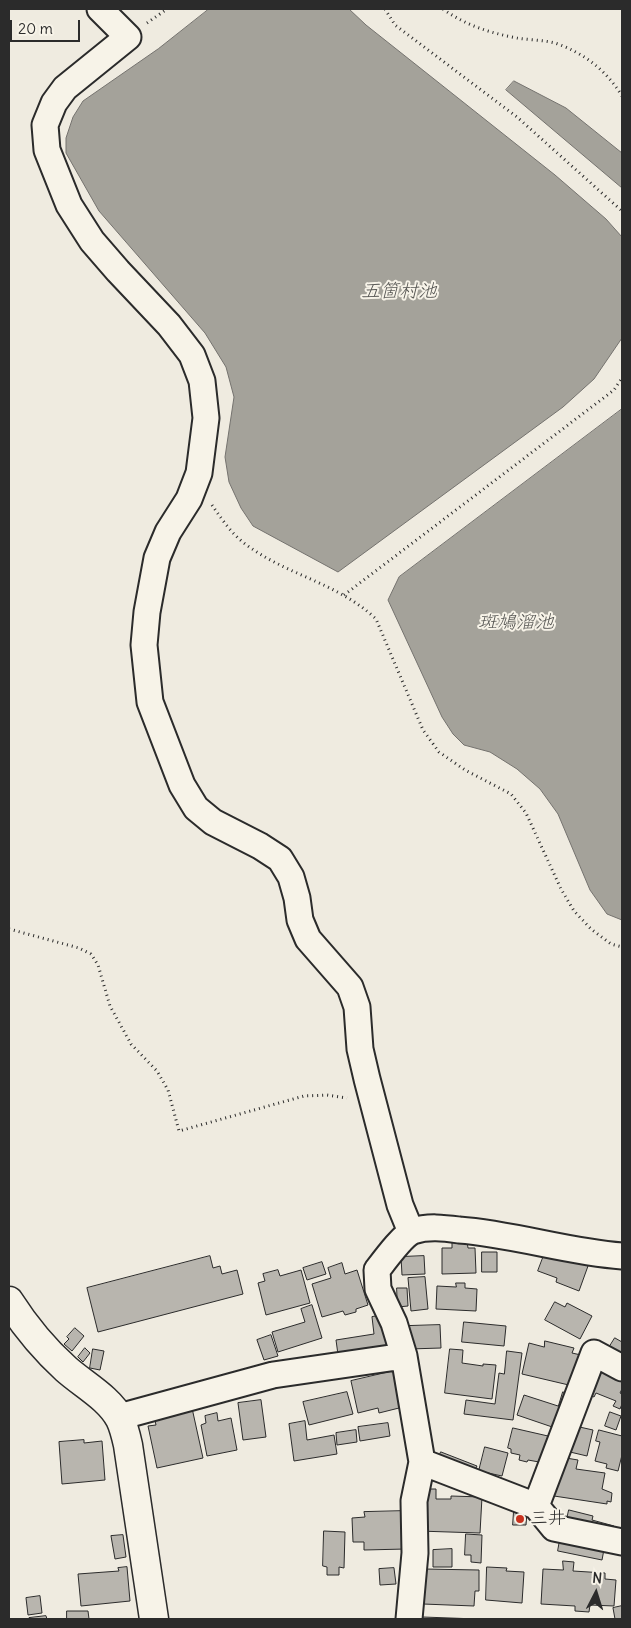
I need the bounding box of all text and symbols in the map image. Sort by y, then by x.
scale bar [12,10,82,42]
text: 20 m [18,19,53,38]
water label: 五箇村池 [361,281,437,303]
water label: 斑鳩溜池 [478,612,554,634]
place label: 三井 [530,1508,566,1530]
marker: 三井 [514,1513,526,1525]
north arrow [571,1568,621,1618]
text: N [592,1569,603,1587]

